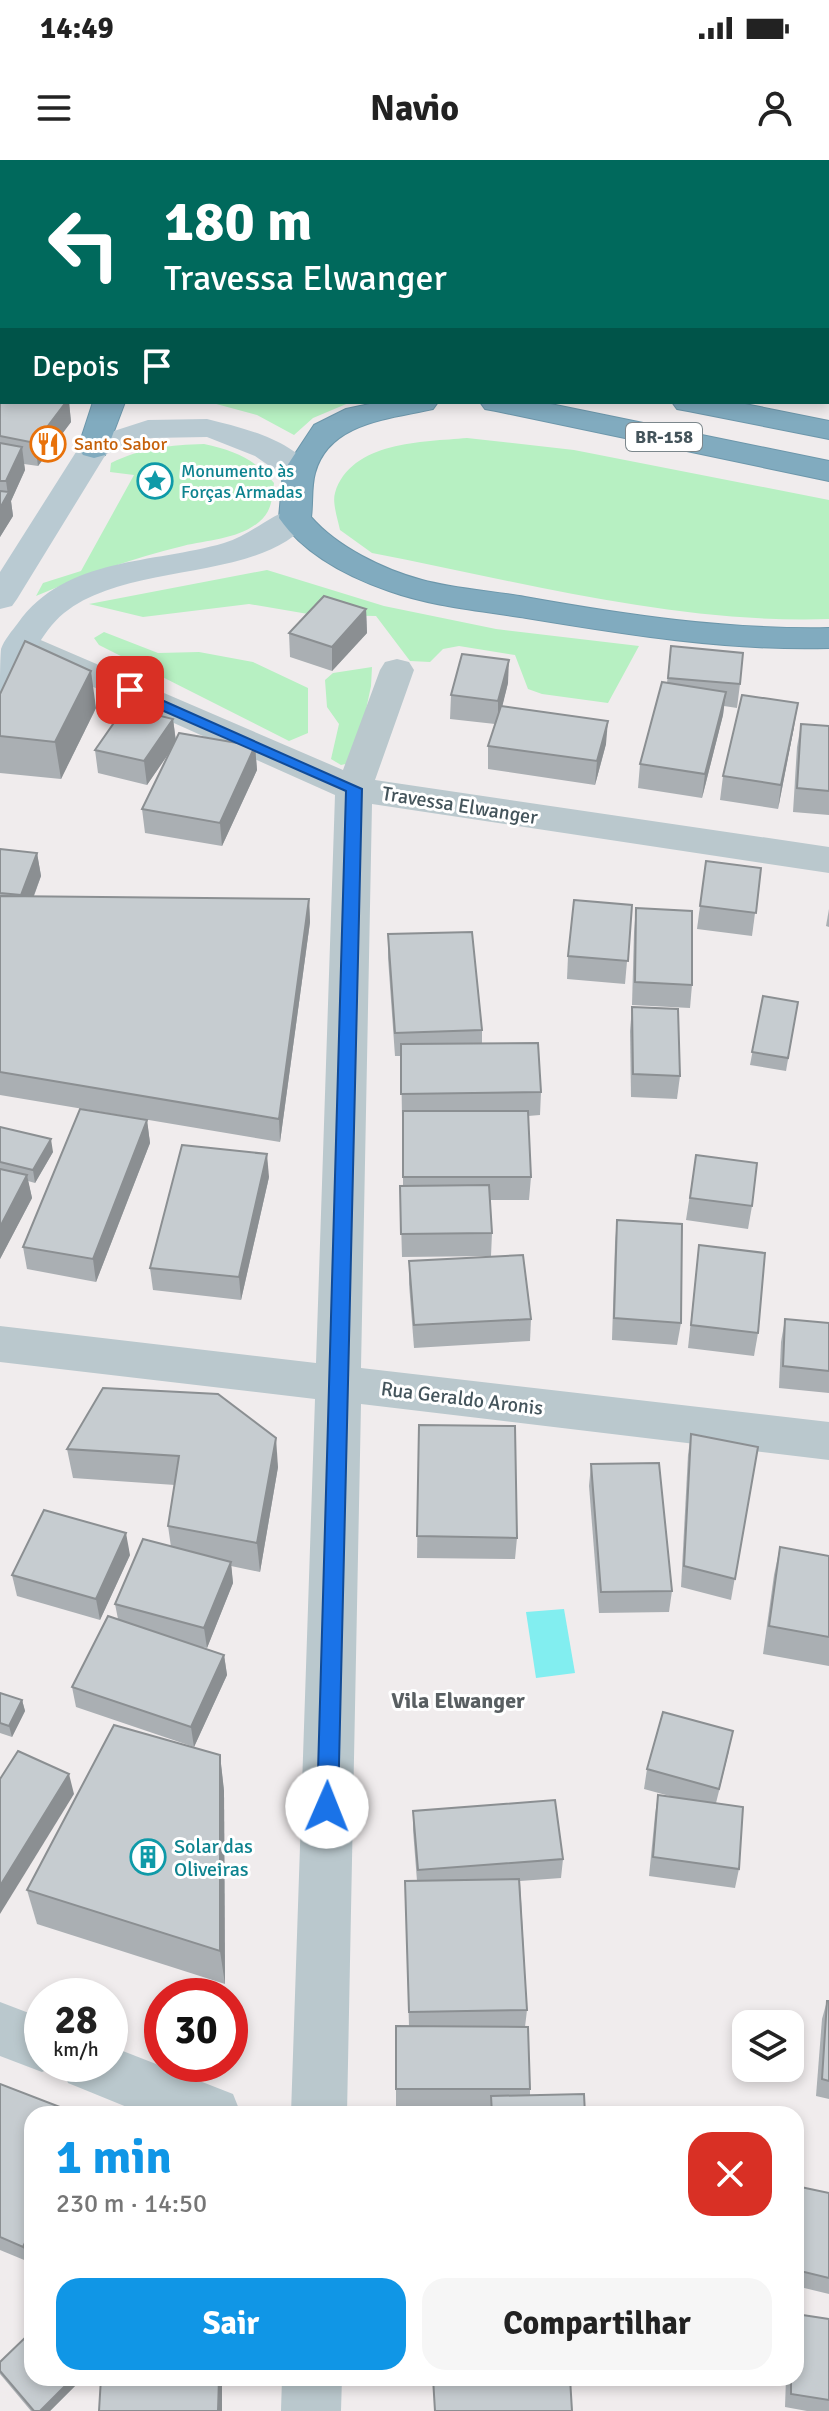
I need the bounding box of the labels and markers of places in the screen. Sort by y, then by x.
restaurant icon: Santo Sabor [29,425,67,463]
place label: Santo Sabor [74,433,167,455]
place label: Monumento às Forças Armadas [181,460,303,503]
place icon: Monumento às Forças Armadas [136,462,174,500]
pin [96,656,164,724]
place label: Solar das Oliveiras [174,1834,253,1882]
building icon: Solar das Oliveiras [129,1838,167,1876]

